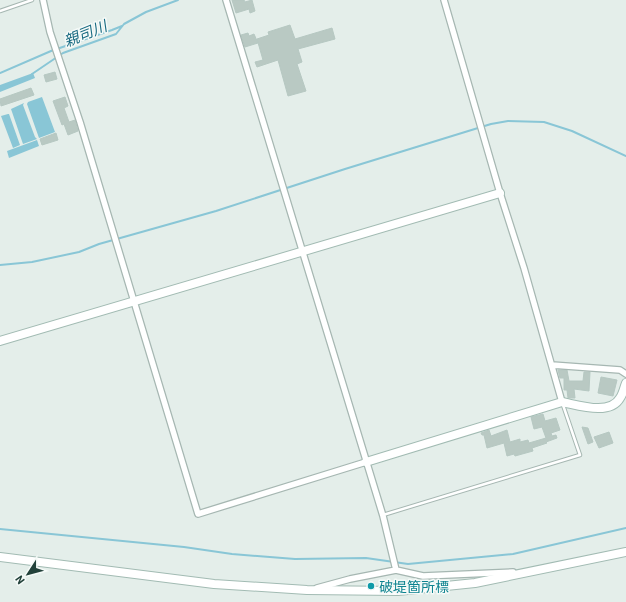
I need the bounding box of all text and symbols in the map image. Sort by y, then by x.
water label: 親司川 [61,15,111,50]
north arrow [8,554,48,594]
text: N [12,573,27,587]
place label: 破堤箇所標 [379,578,449,595]
marker: 破堤箇所標 [366,581,376,591]

